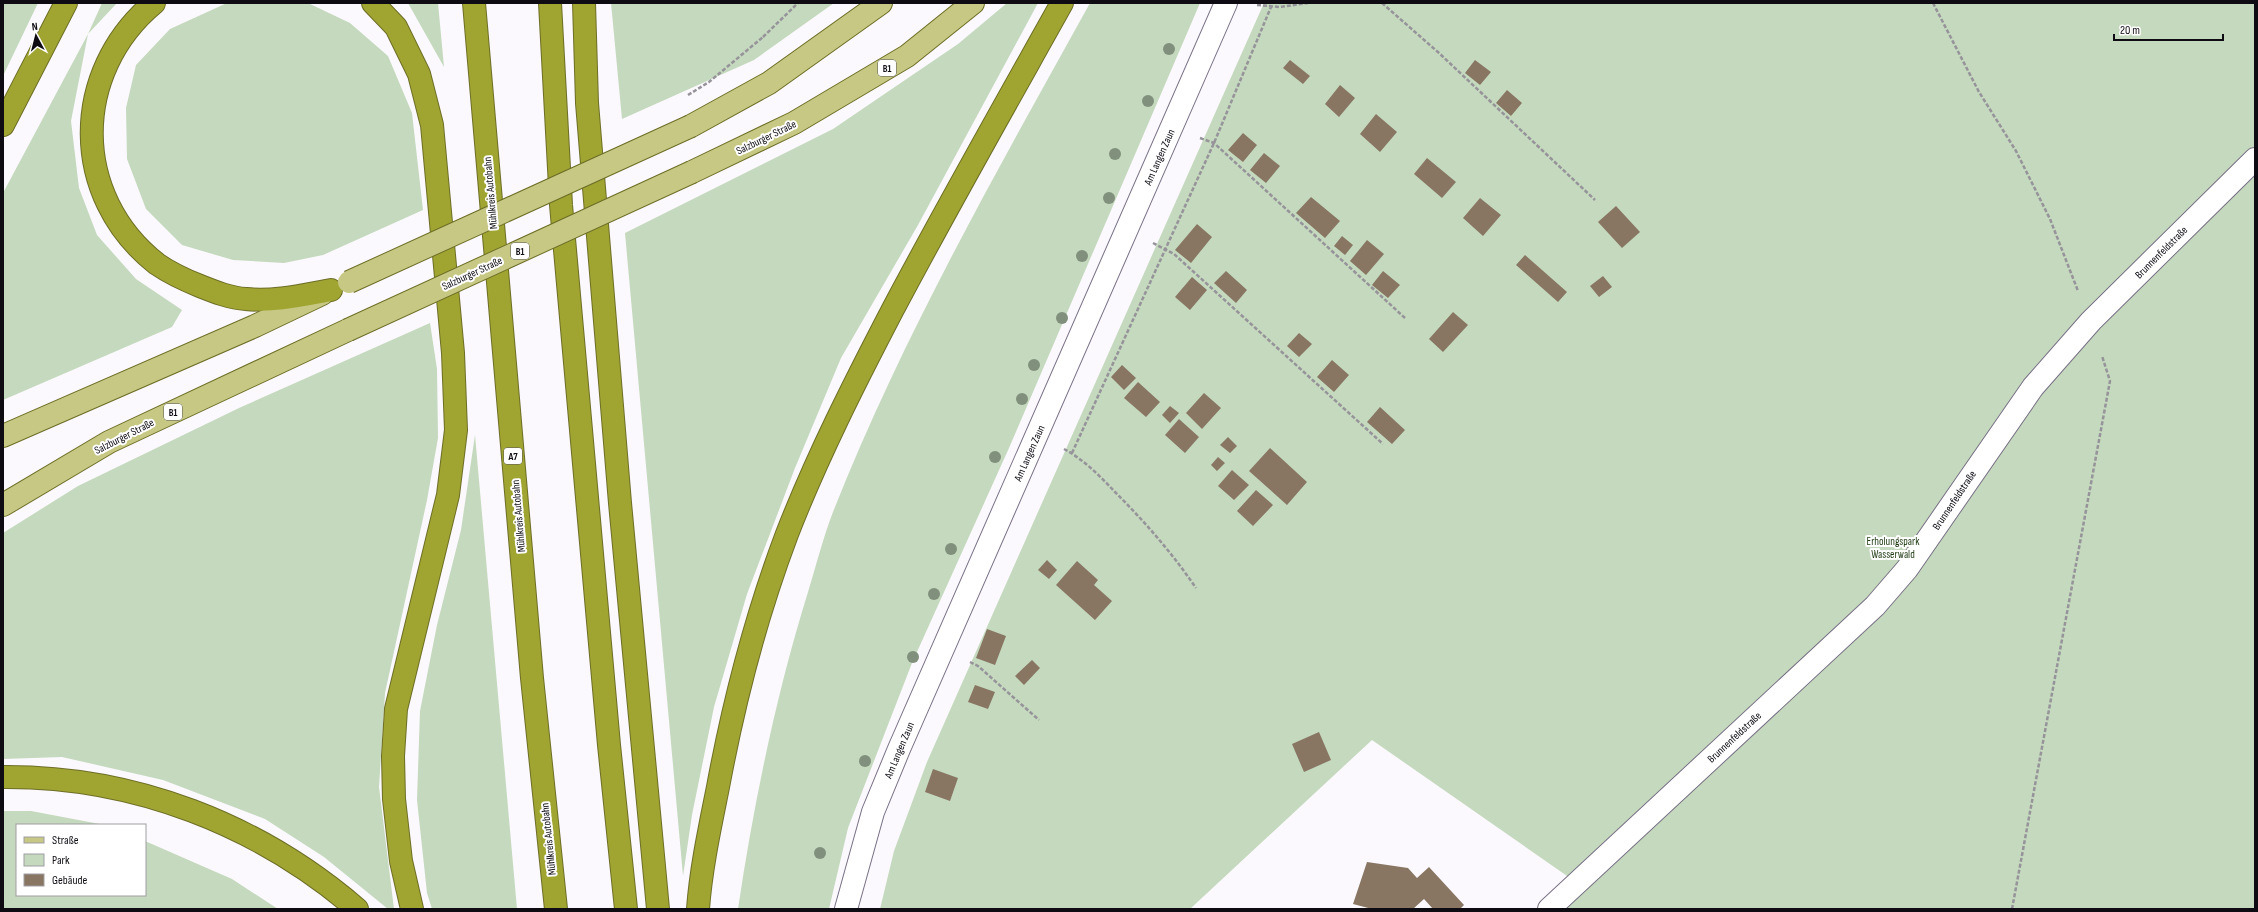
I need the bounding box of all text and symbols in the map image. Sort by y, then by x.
north arrow [16,16,56,56]
scale bar [2114,16,2223,42]
text: N [31,20,39,33]
text: 20 m [2120,23,2140,38]
road number: B1 [878,60,896,76]
street label: Salzburger Straße [734,117,798,158]
street label: Am Langen Zaun [1141,127,1178,188]
street label: Mühlkreis Autobahn [481,156,500,230]
street label: Brunnenfeldstraße [2132,223,2190,281]
road number: B1 [511,243,529,259]
street label: Salzburger Straße [440,254,504,293]
road number: B1 [164,404,182,420]
street label: Salzburger Straße [92,416,156,457]
street label: Am Langen Zaun [1011,423,1048,484]
road number: A7 [504,448,522,464]
street label: Brunnenfeldstraße [1930,468,1979,532]
street label: Mühlkreis Autobahn [509,479,528,553]
park label: Erholungspark Wasserwald [1867,535,1920,561]
street label: Brunnenfeldstraße [1705,709,1764,766]
street label: Am Langen Zaun [881,720,917,781]
street label: Mühlkreis Autobahn [538,802,559,876]
legend [16,824,146,896]
text: Straße [52,833,79,848]
text: Park [52,853,70,868]
text: Gebäude [52,873,87,888]

